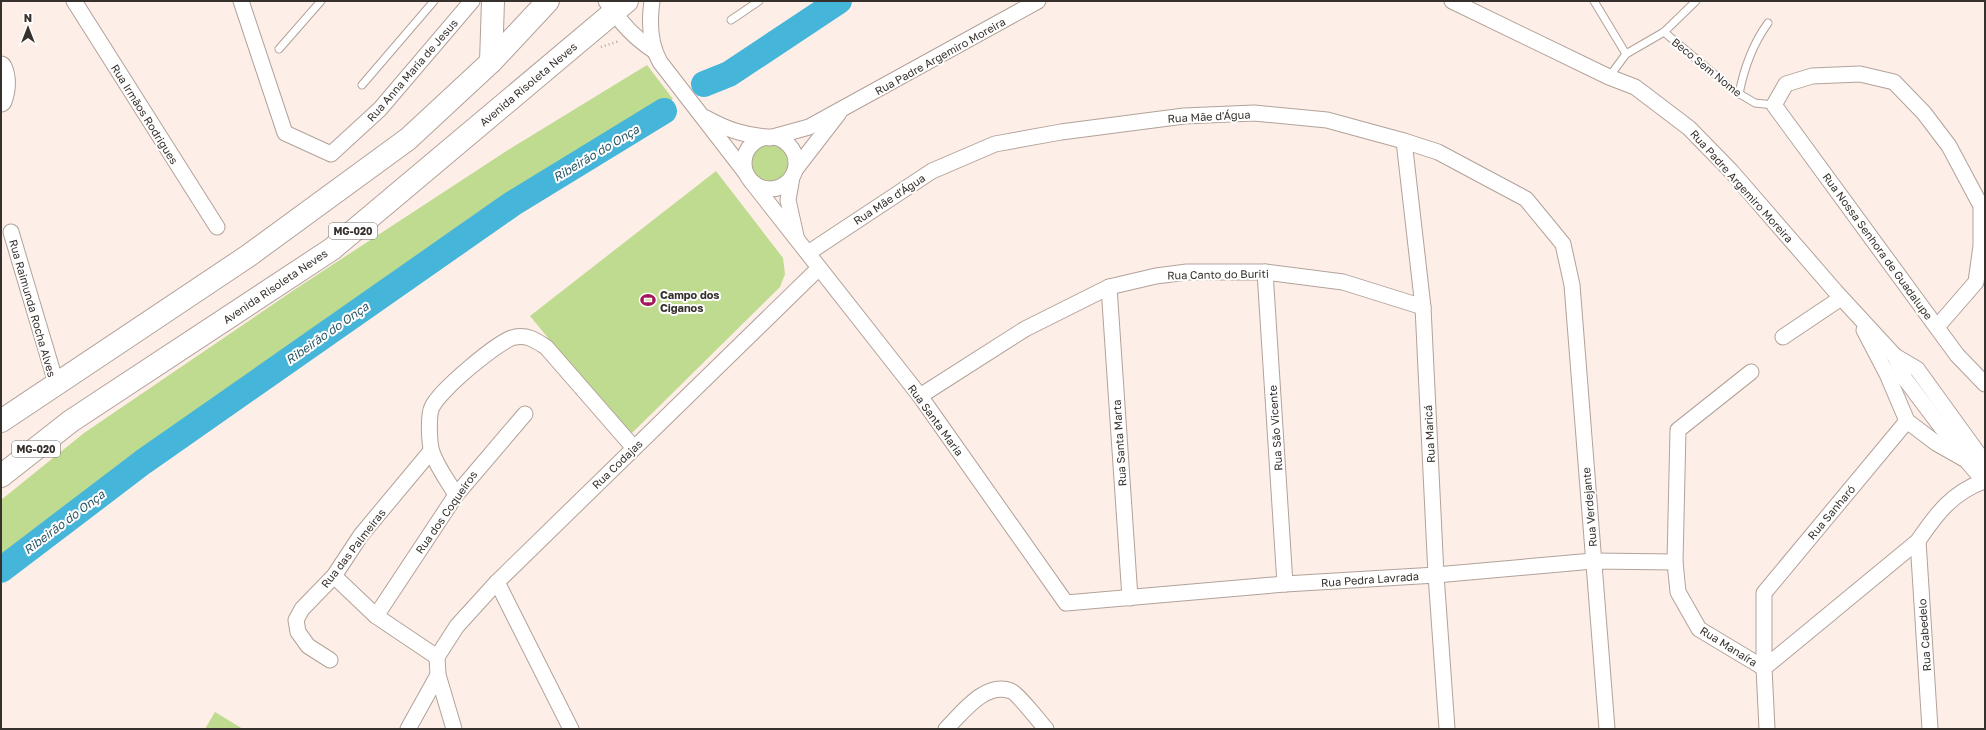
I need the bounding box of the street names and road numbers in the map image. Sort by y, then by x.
street label: Rua Padre Argemiro Moreira [873,15,1007,97]
street label: Rua Anna Maria de Jesus [364,16,460,124]
street label: Beco Sem Nome [1669,35,1745,99]
street label: Avenida Risoleta Neves [477,39,579,129]
street label: Rua Irmãos Rodrigues [109,62,181,167]
street label: Rua Mãe d'Água [1167,107,1251,125]
street label: Rua Padre Argemiro Moreira [1688,127,1796,245]
street label: Rua Nossa Senhora de Guadalupe [1820,170,1936,322]
street label: Rua Mãe d'Água [851,171,927,227]
road number: MG-020 [329,223,377,239]
street label: Rua Raimunda Rocha Alves [7,238,59,378]
street label: Avenida Risoleta Neves [220,246,330,326]
street label: Rua Canto do Buriti [1167,267,1269,281]
street label: Rua Santa Maria [906,382,966,458]
street label: Rua São Vicente [1266,385,1284,471]
street label: Rua Santa Marta [1109,399,1129,487]
street label: Rua Maricá [1421,405,1437,463]
street label: Rua Codajas [589,437,645,491]
road number: MG-020 [12,441,60,457]
street label: Rua Verdejante [1579,467,1599,547]
street label: Rua dos Coqueiros [412,468,480,556]
street label: Rua Sanharó [1805,482,1858,542]
street label: Rua das Palmeiras [318,506,388,590]
street label: Rua Pedra Lavrada [1321,569,1419,589]
street label: Rua Cabedelo [1915,598,1933,672]
street label: Rua Manaíra [1698,623,1760,669]

